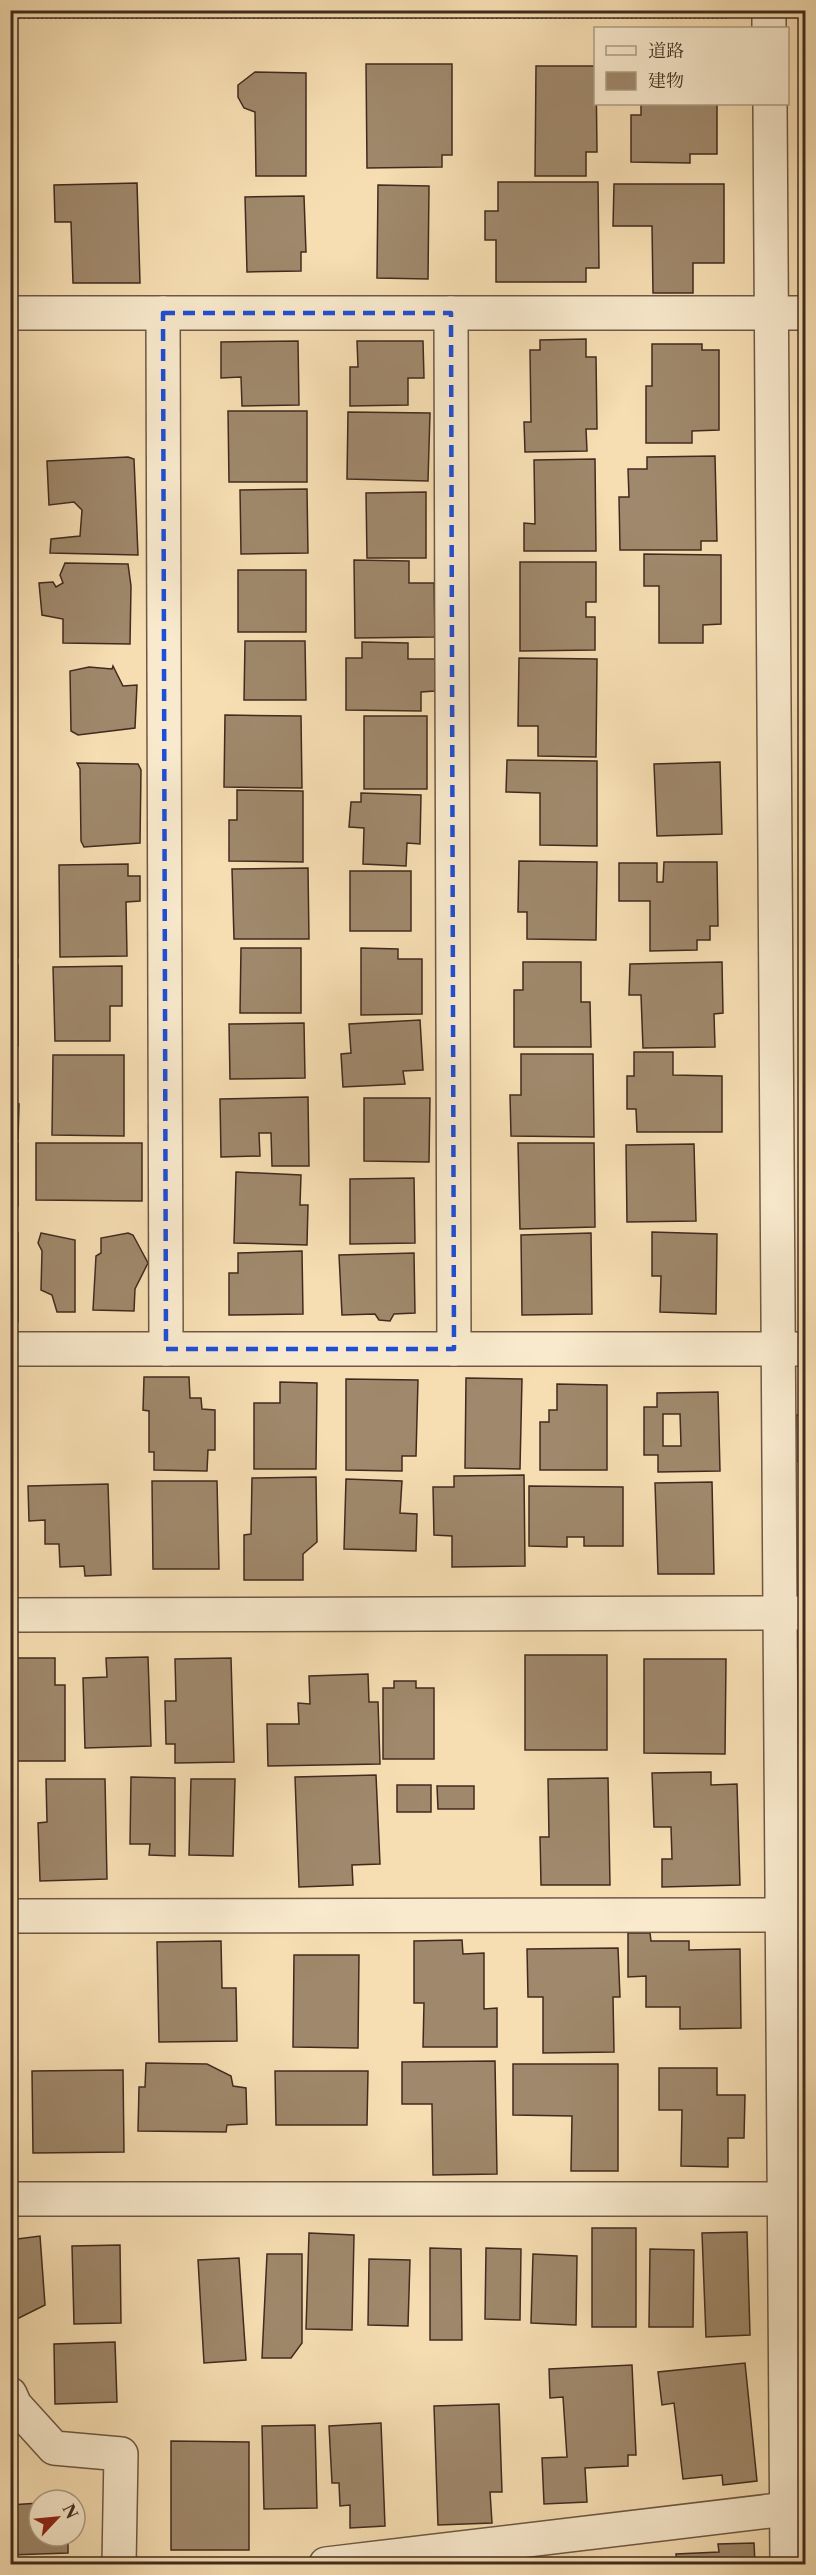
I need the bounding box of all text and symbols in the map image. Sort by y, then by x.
legend [594,27,789,105]
text: 道路 [648,40,684,62]
text: 建物 [648,70,684,92]
north arrow [27,2488,87,2548]
text: N [58,2501,83,2522]

